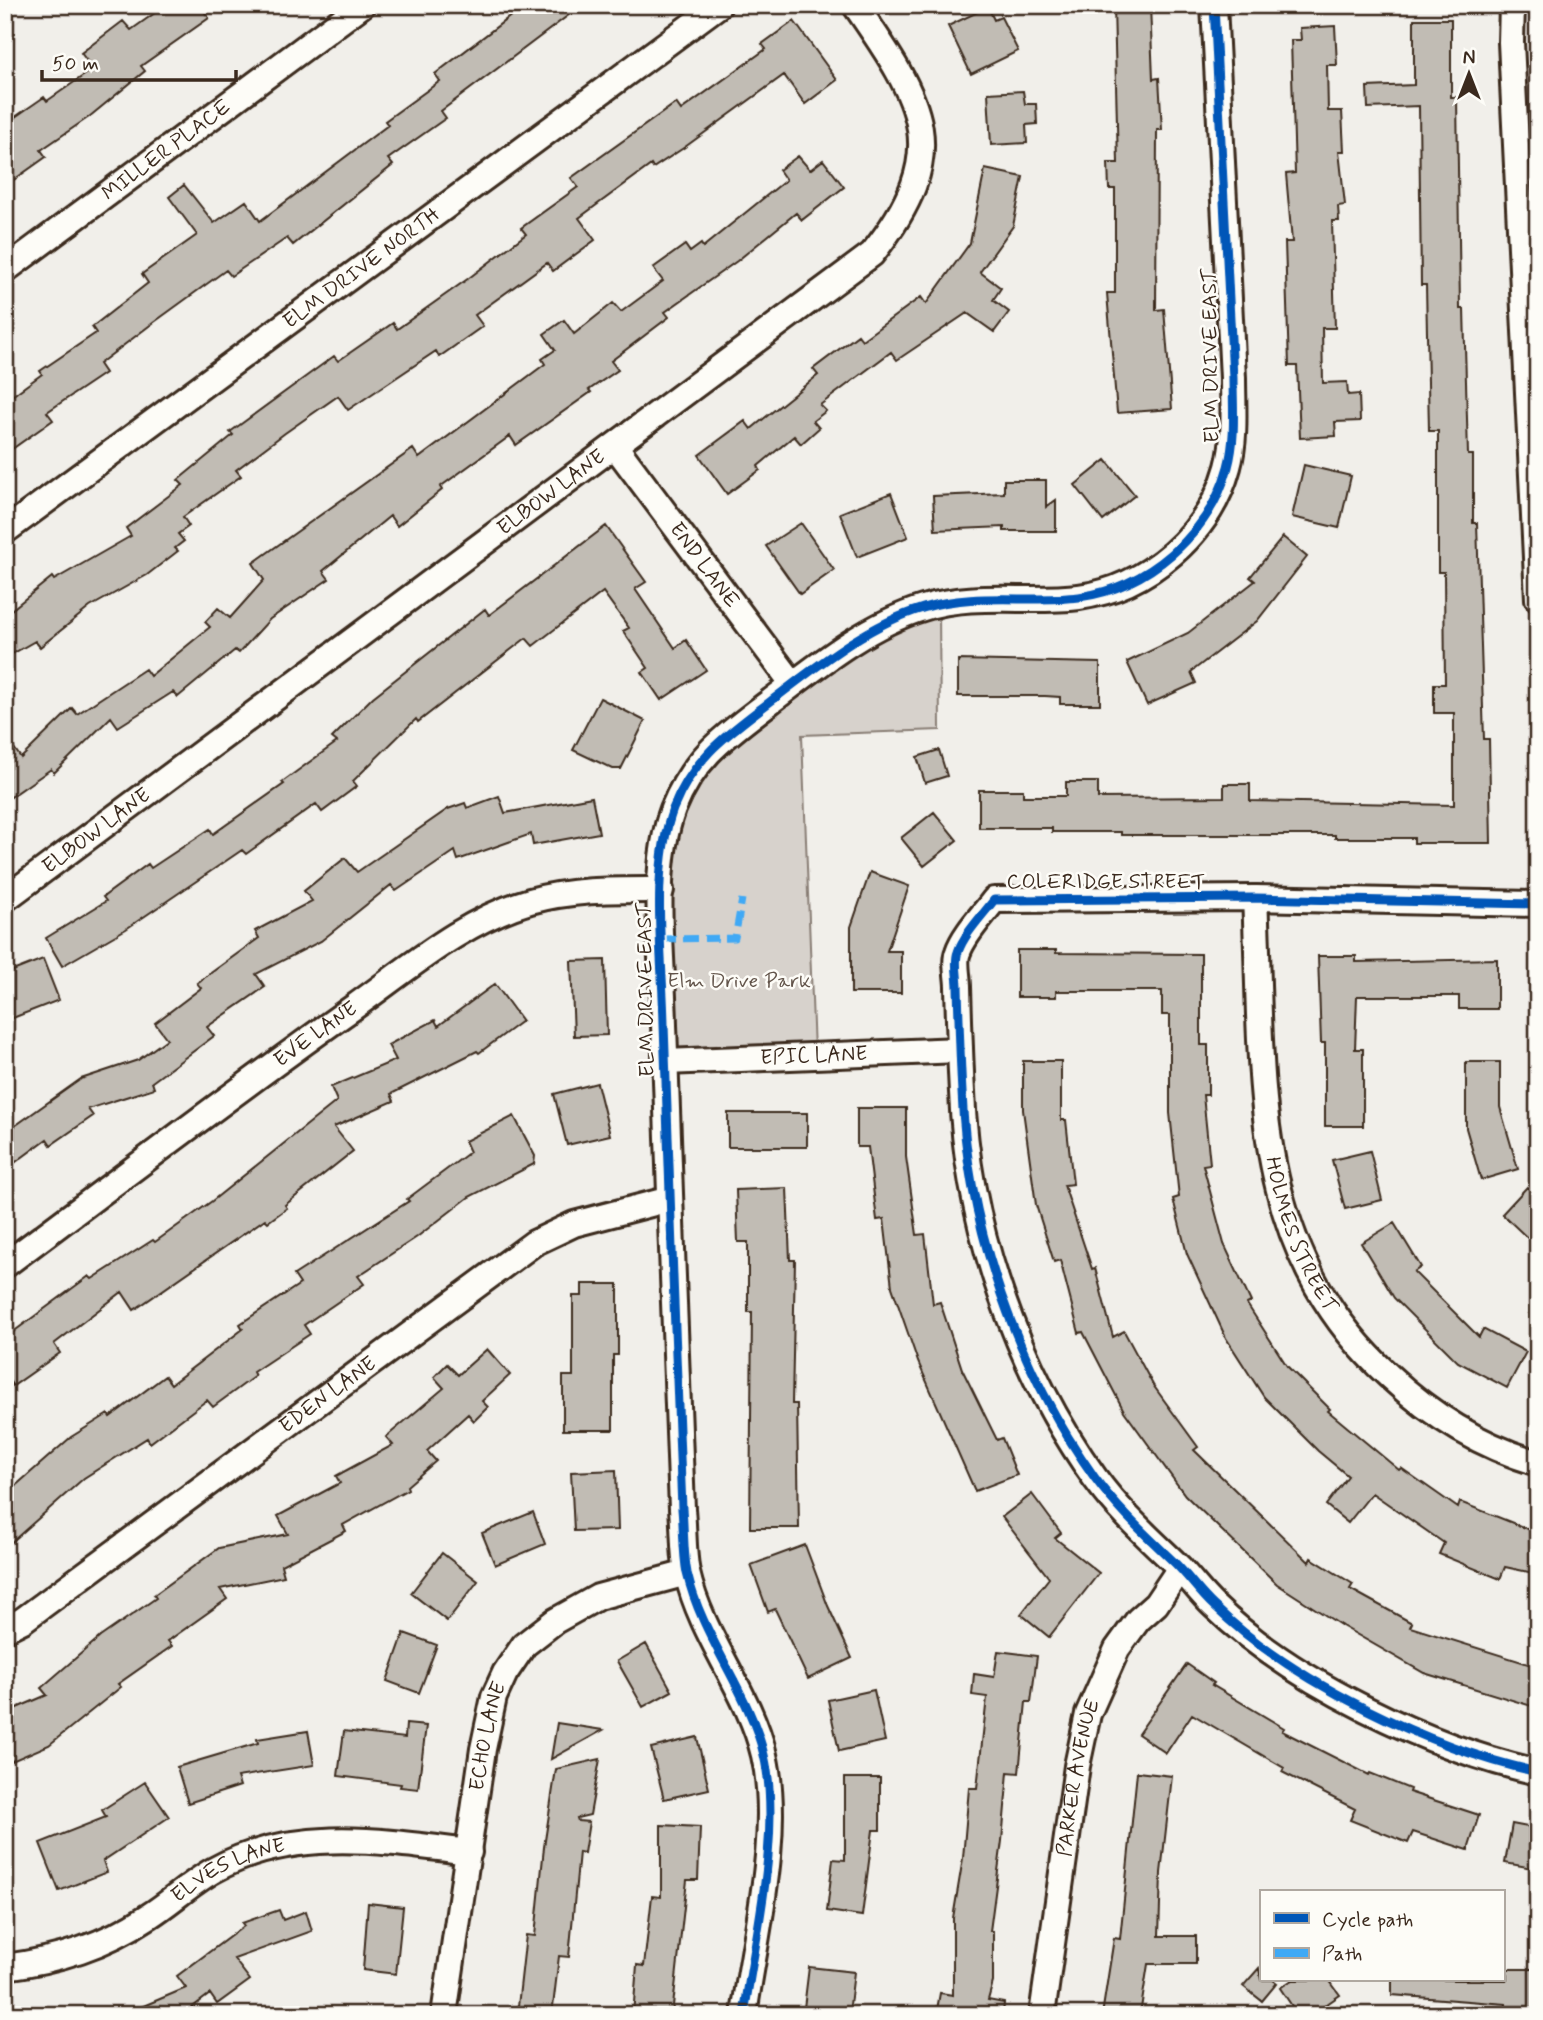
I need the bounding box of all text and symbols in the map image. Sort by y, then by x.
scale bar [42,38,236,82]
north arrow [1434,38,1504,108]
text: N [1463,46,1475,71]
text: 50 m [52,50,99,78]
street label: MILLER PLACE [96,93,237,207]
street label: ELM DRIVE NORTH [277,201,446,335]
street label: ELM DRIVE EAST [1195,268,1227,443]
street label: ELBOW LANE [492,443,611,542]
street label: END LANE [663,517,746,614]
street label: ELBOW LANE [37,781,156,880]
street label: COLERIDGE STREET [1007,868,1205,896]
street label: ELM DRIVE EAST [630,902,662,1077]
park label: Elm Drive Park [667,967,811,995]
street label: EVE LANE [268,995,363,1074]
street label: EPIC LANE [760,1040,868,1072]
street label: HOLMES STREET [1258,1154,1344,1319]
street label: EDEN LANE [274,1350,382,1440]
street label: ECHO LANE [463,1677,513,1793]
street label: PARKER AVENUE [1050,1694,1107,1858]
street label: ELVES LANE [165,1831,288,1909]
legend [1260,1890,1504,1982]
text: Cycle path [1322,1906,1413,1934]
text: Path [1322,1940,1362,1968]

